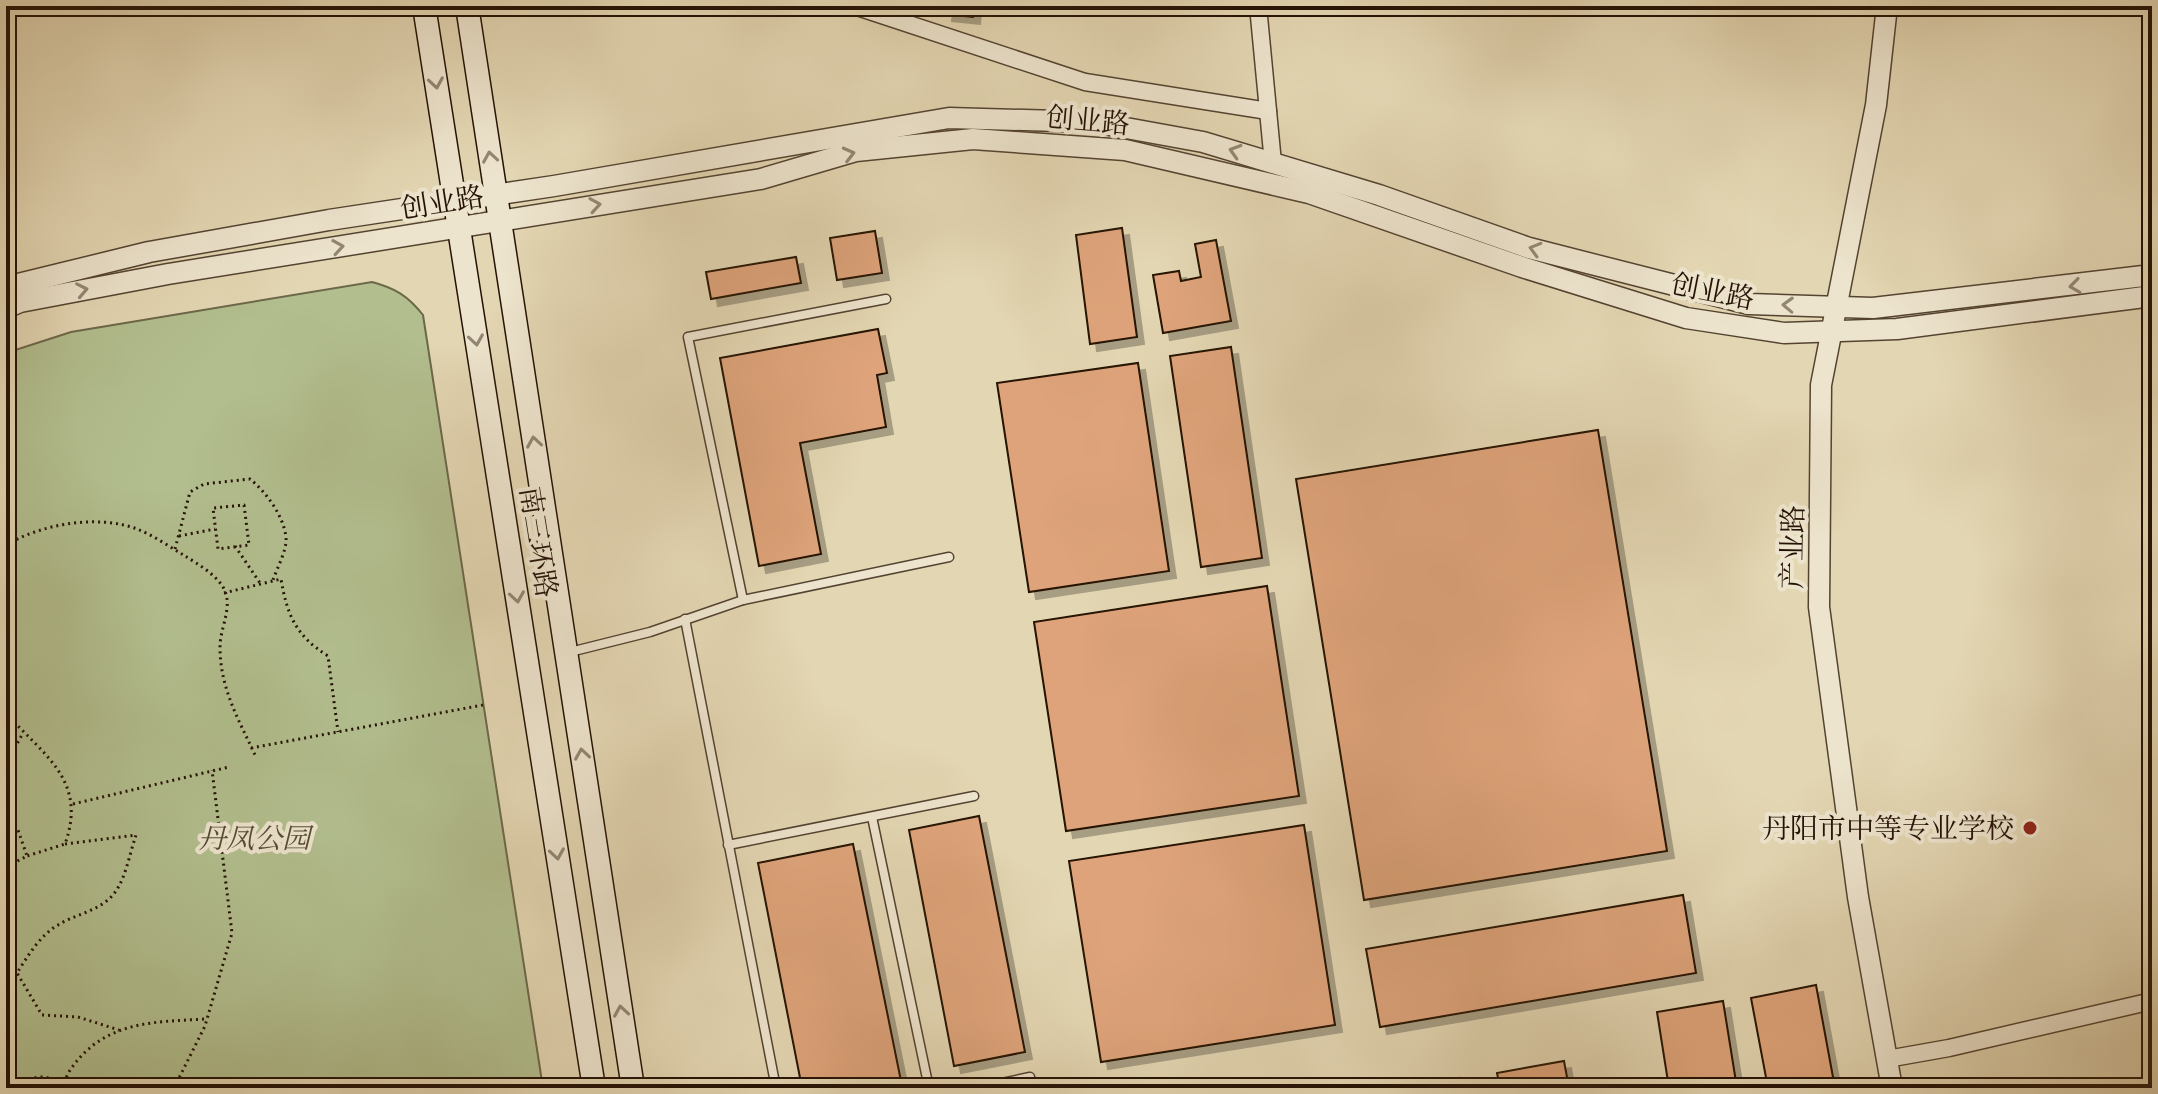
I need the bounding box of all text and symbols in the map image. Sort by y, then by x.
one-way arrow [427,76,444,90]
street label: 创业路 [1044,98,1131,144]
one-way arrow [1228,144,1242,160]
one-way arrow [842,146,855,163]
one-way arrow [482,150,499,164]
street label: 创业路 [398,178,487,228]
one-way arrow [588,197,602,214]
one-way arrow [331,239,345,256]
one-way arrow [1529,242,1542,258]
street label: 创业路 [1668,265,1758,319]
one-way arrow [2068,277,2082,294]
one-way arrow [75,283,89,300]
one-way arrow [1781,297,1794,314]
one-way arrow [467,333,484,347]
one-way arrow [526,435,543,448]
street label: 南三环路 [510,484,566,600]
street label: 产业路 [1773,505,1813,589]
one-way arrow [508,590,525,604]
one-way arrow [574,747,591,761]
place label: 丹阳市中等专业学校 [1762,810,2014,848]
marker: 丹阳市中等专业学校 [2021,819,2039,837]
park label: 丹凤公园 [198,820,314,858]
one-way arrow [548,847,565,860]
one-way arrow [613,1004,630,1018]

